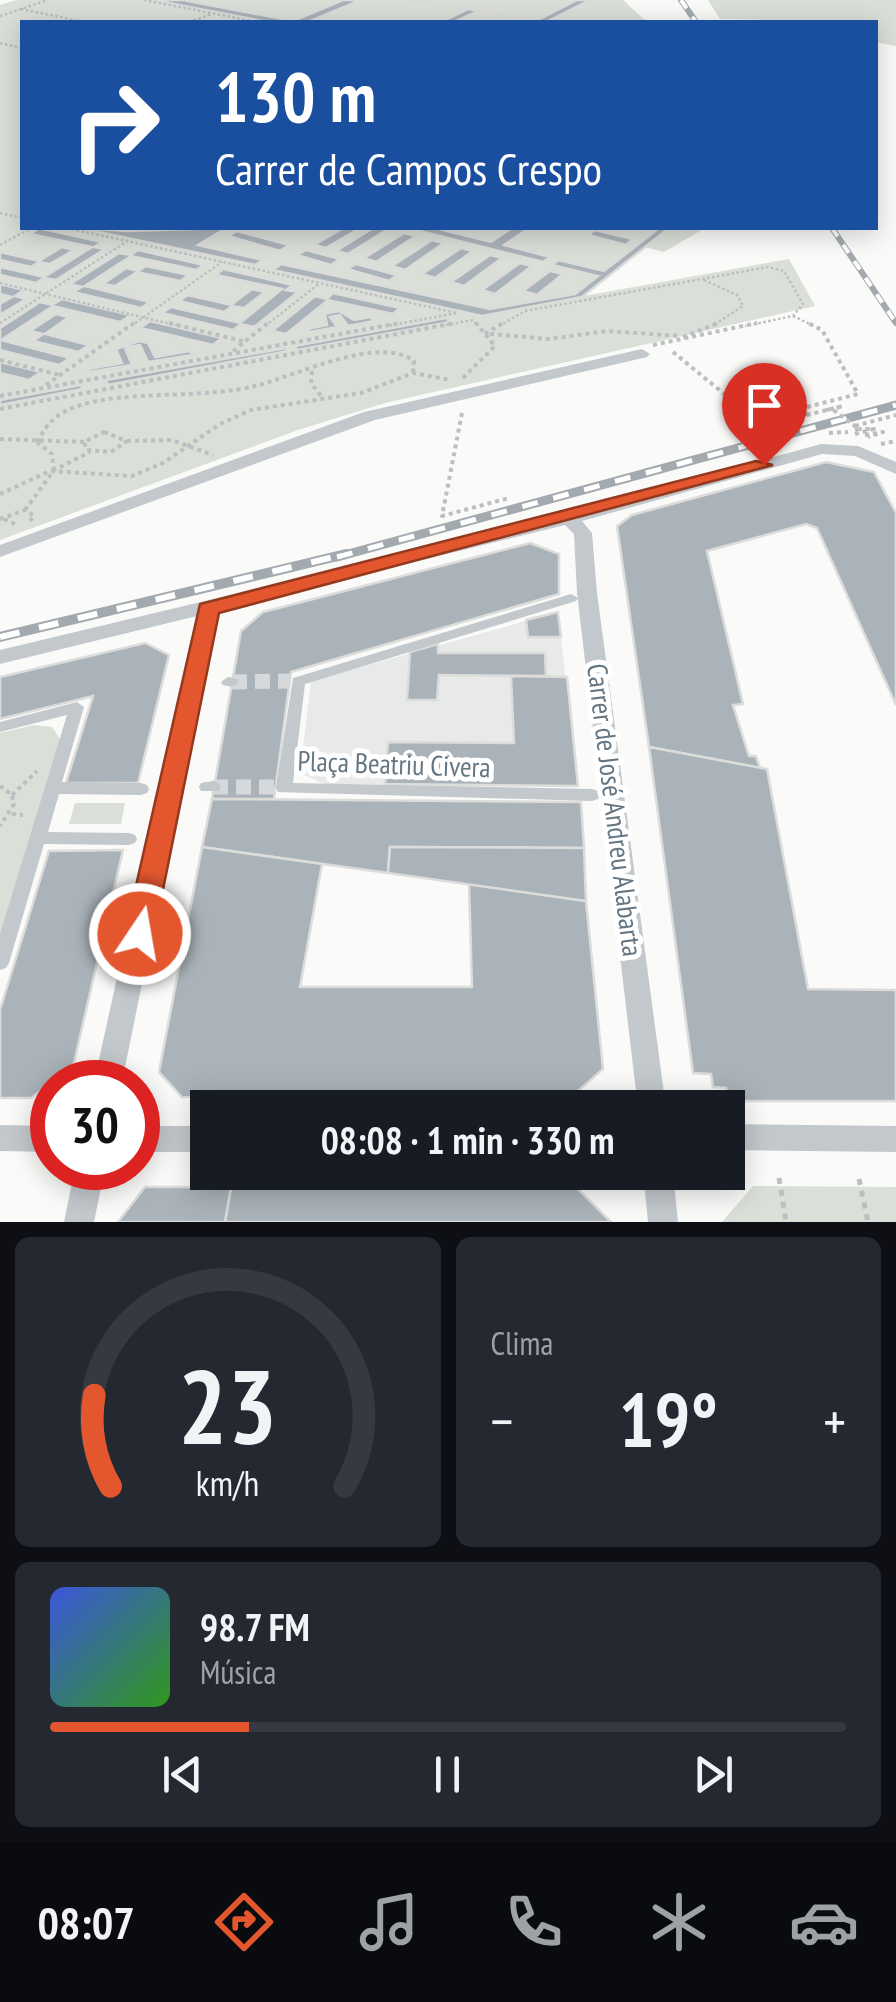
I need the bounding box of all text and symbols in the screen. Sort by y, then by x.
text: 130 m [215,51,376,141]
icon: right [50,60,180,190]
text: Carrer de Campos Crespo [215,139,602,197]
pin [722,363,807,466]
icon: arrive [737,378,792,433]
street label: Carrer de José Andreu Alabarta [579,661,652,958]
street label: Plaça Beatriu Civera [297,742,491,785]
position arrow [88,882,192,986]
speed limit sign: 30 [30,1060,160,1190]
text: 08:08 · 1 min · 330 m [321,1115,614,1164]
text: Clima [491,1322,553,1364]
text: 23 [178,1338,277,1473]
text: 19° [619,1371,718,1468]
text: − [491,1385,513,1456]
text: + [823,1385,846,1456]
text: km/h [196,1460,259,1506]
text: 98.7 FM [200,1602,310,1651]
text: Música [200,1651,276,1693]
icon: previous [155,1747,210,1802]
icon: pause [420,1747,475,1802]
icon: next [686,1747,741,1802]
icon: directions [209,1887,279,1957]
icon: music [354,1887,424,1957]
icon: phone [499,1887,569,1957]
icon: climate [644,1887,714,1957]
icon: car [789,1887,859,1957]
text: 08:07 [37,1893,135,1951]

